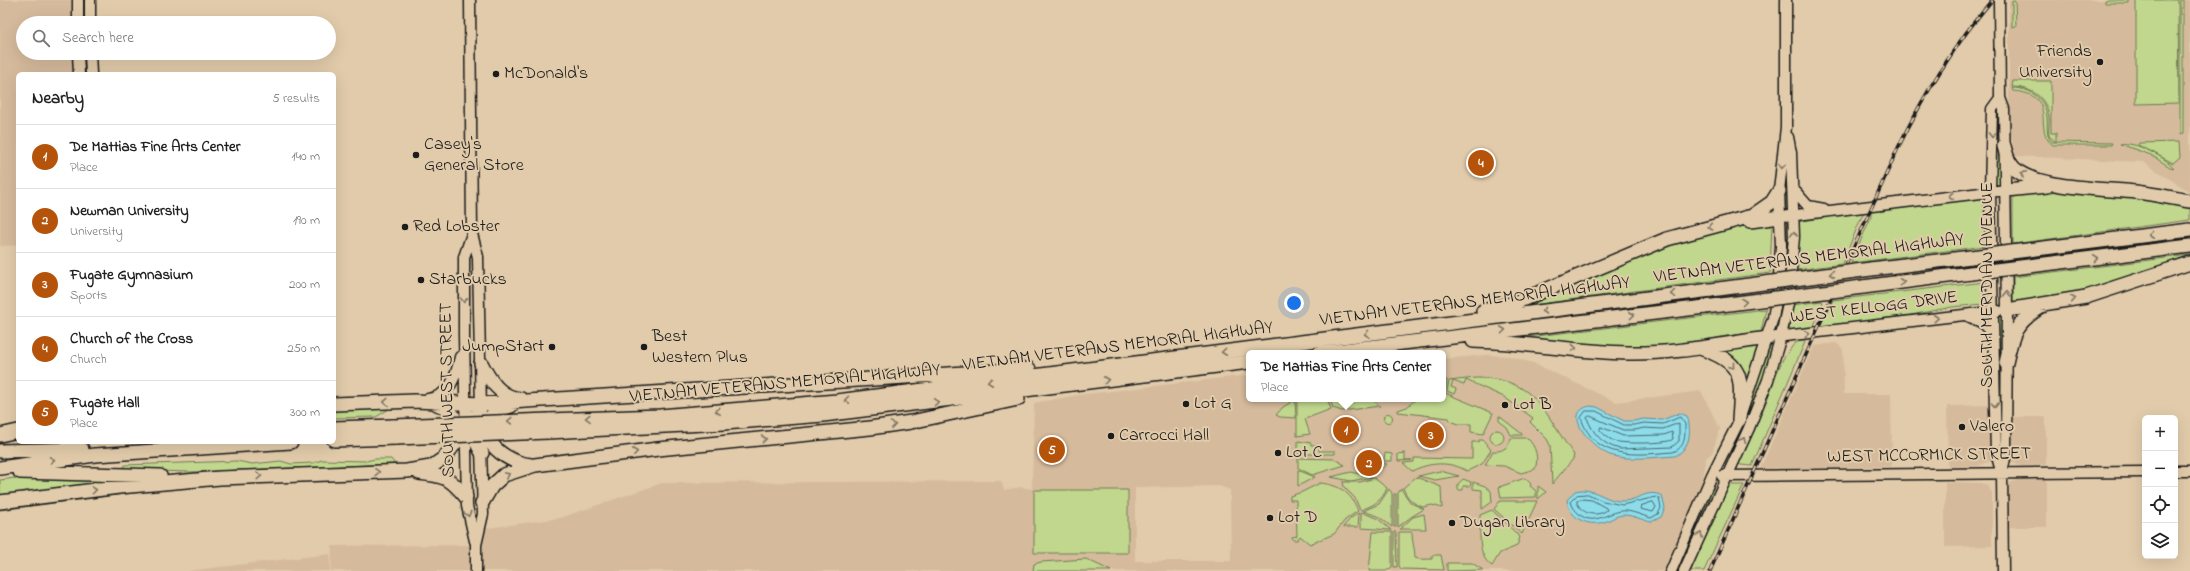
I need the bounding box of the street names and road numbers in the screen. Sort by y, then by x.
street label: SOUTH MERIDIAN AVENUE [1975,182,2001,388]
street label: VIETNAM VETERANS MEMORIAL HIGHWAY [1652,227,1966,291]
street label: VIETNAM VETERANS MEMORIAL HIGHWAY [1318,270,1632,334]
street label: WEST KELLOGG DRIVE [1789,285,1959,331]
street label: SOUTH WEST STREET [433,302,463,478]
street label: VIETNAM VETERANS MEMORIAL HIGHWAY [961,315,1275,379]
street label: VIETNAM VETERANS MEMORIAL HIGHWAY [627,357,942,411]
street label: WEST MCCORMICK STREET [1827,441,2031,471]

